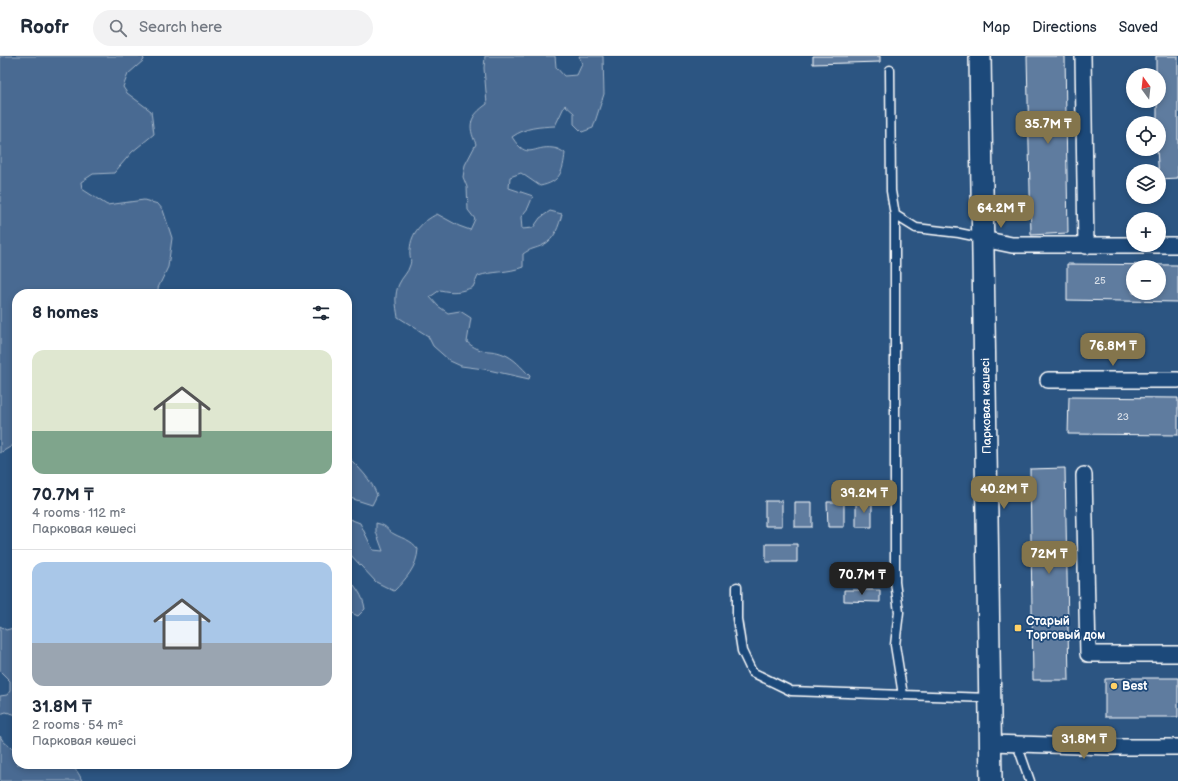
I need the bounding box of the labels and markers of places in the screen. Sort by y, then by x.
pin: 35.7M ₸ [1011,111,1085,145]
pin: 64.2M ₸ [964,195,1038,229]
pin: 76.8M ₸ [1076,333,1150,367]
pin: 40.2M ₸ [967,476,1041,510]
pin: 39.2M ₸ [827,480,901,514]
pin: 72M ₸ [1021,541,1077,575]
pin: 70.7M ₸ [825,562,899,596]
place label: Старый Торговый дом [1026,614,1105,643]
marker: Старый Торговый дом [1013,623,1023,633]
place label: Best [1122,679,1147,694]
marker: Best [1109,681,1119,691]
pin: 31.8M ₸ [1047,726,1121,760]

